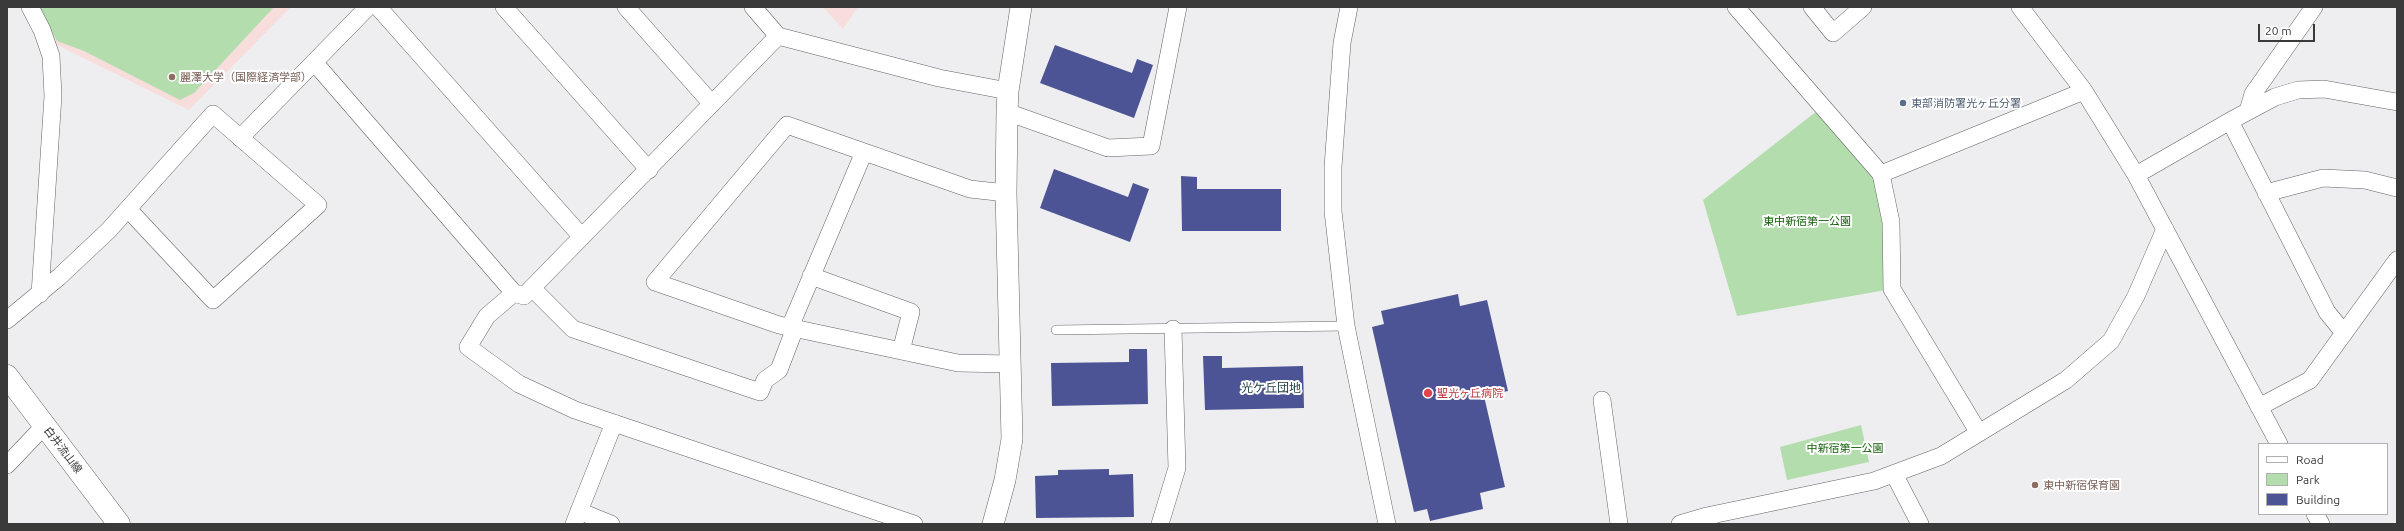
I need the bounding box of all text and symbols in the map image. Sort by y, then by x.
scale bar [2260,16,2317,42]
text: 20 m [2265,24,2292,37]
place label: 麗澤大学（国際経済学部） [180,70,312,84]
marker: 麗澤大学（国際経済学部） [167,72,177,82]
place label: 東部消防署光ヶ丘分署 [1911,96,2021,110]
marker: 東部消防署光ヶ丘分署 [1898,98,1908,108]
park label: 東中新宿第一公園 [1763,214,1851,228]
district label: 光ケ丘団地 [1241,381,1301,395]
place label: 聖光ヶ丘病院 [1437,386,1503,400]
marker: 聖光ヶ丘病院 [1422,387,1434,399]
street label: 白井流山線 [41,424,85,476]
park label: 中新宿第一公園 [1807,441,1883,455]
legend [2258,443,2388,515]
text: Road [2296,453,2324,466]
text: Park [2296,473,2320,486]
place label: 東中新宿保育園 [2043,478,2120,492]
marker: 東中新宿保育園 [2030,480,2040,490]
text: Building [2296,493,2340,506]

